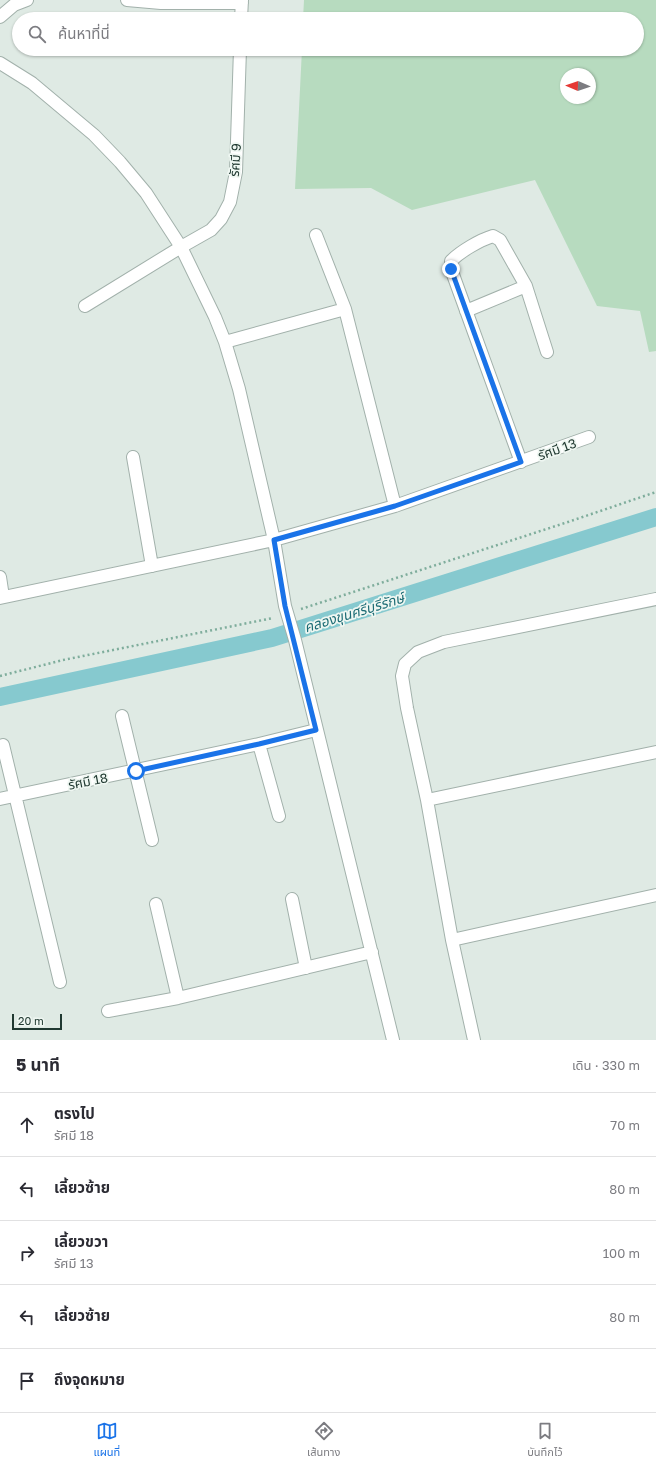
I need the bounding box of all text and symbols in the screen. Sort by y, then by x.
search box [12,12,644,56]
icon: search [26,23,48,45]
text: ค้นหาที่นี่ [58,24,110,42]
north arrow [560,68,596,104]
street label: รัศมี 9 [226,143,244,177]
route end [442,260,460,278]
street label: รัศมี 13 [536,435,578,463]
water label: คลองขุนศรีบุรีรักษ์ [302,588,409,636]
route start [127,762,145,780]
street label: รัศมี 18 [67,769,109,793]
scale bar [12,1012,62,1031]
text: 20 m [18,1014,44,1027]
text: 5 นาที [16,1054,60,1075]
text: เดิน · 330 m [572,1057,640,1073]
text: ตรงไป [54,1104,95,1122]
icon: ahead [16,1114,38,1136]
text: 70 m [610,1117,640,1133]
text: รัศมี 18 [54,1127,94,1143]
icon: left [16,1178,38,1200]
text: เลี้ยวซ้าย [54,1178,110,1196]
text: 80 m [609,1181,640,1197]
text: เลี้ยวขวา [54,1232,108,1250]
icon: right [16,1242,38,1264]
text: 100 m [603,1245,640,1261]
text: รัศมี 13 [54,1255,94,1271]
icon: left [16,1306,38,1328]
text: เลี้ยวซ้าย [54,1306,110,1324]
text: 80 m [609,1309,640,1325]
icon: arrive [16,1370,38,1392]
text: ถึงจุดหมาย [54,1370,125,1388]
tab: แผนที่ [93,1420,120,1461]
tab: เส้นทาง [307,1420,340,1461]
tab: บันทึกไว้ [527,1420,563,1461]

